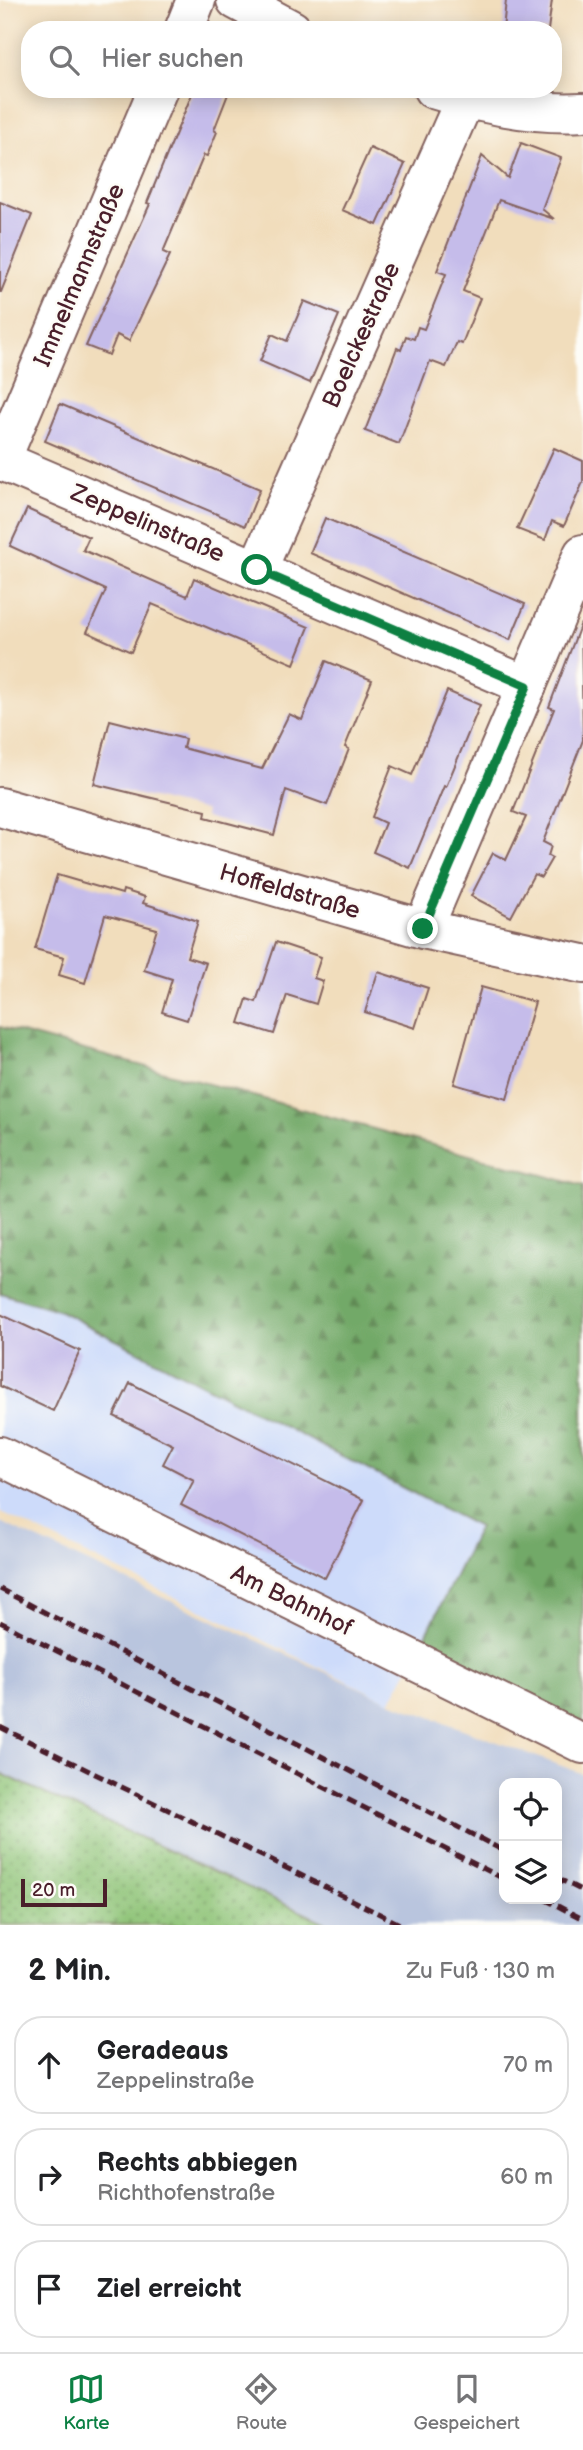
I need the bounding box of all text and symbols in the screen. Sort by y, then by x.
search box [21,21,562,98]
icon: search [45,41,83,79]
text: Hier suchen [101,44,244,75]
street label: Immelmannstraße [28,179,131,371]
street label: Boelckestraße [316,258,407,413]
street label: Zeppelinstraße [66,478,229,569]
route start [241,554,272,585]
street label: Hoffeldstraße [216,858,364,925]
route end [407,913,438,944]
street label: Am Bahnhof [226,1558,358,1643]
map controls [499,1778,562,1904]
button: locate [499,1778,562,1841]
button: layers [499,1841,562,1904]
scale bar [21,1876,107,1908]
text: 20 m [32,1879,75,1902]
text: 2 Min. [28,1953,111,1989]
text: Zu Fuß · 130 m [406,1957,555,1985]
text: Geradeaus [97,2036,228,2067]
icon: ahead [30,2046,68,2084]
text: 70 m [503,2051,553,2079]
text: Zeppelinstraße [97,2067,254,2095]
text: Rechts abbiegen [97,2148,298,2179]
icon: right [30,2158,68,2196]
text: 60 m [500,2163,553,2191]
text: Richthofenstraße [97,2179,275,2207]
icon: arrive [30,2270,68,2308]
text: Ziel erreicht [97,2274,241,2305]
tab: Karte [63,2370,110,2435]
tab: Route [236,2370,287,2435]
tab: Gespeichert [413,2370,520,2435]

